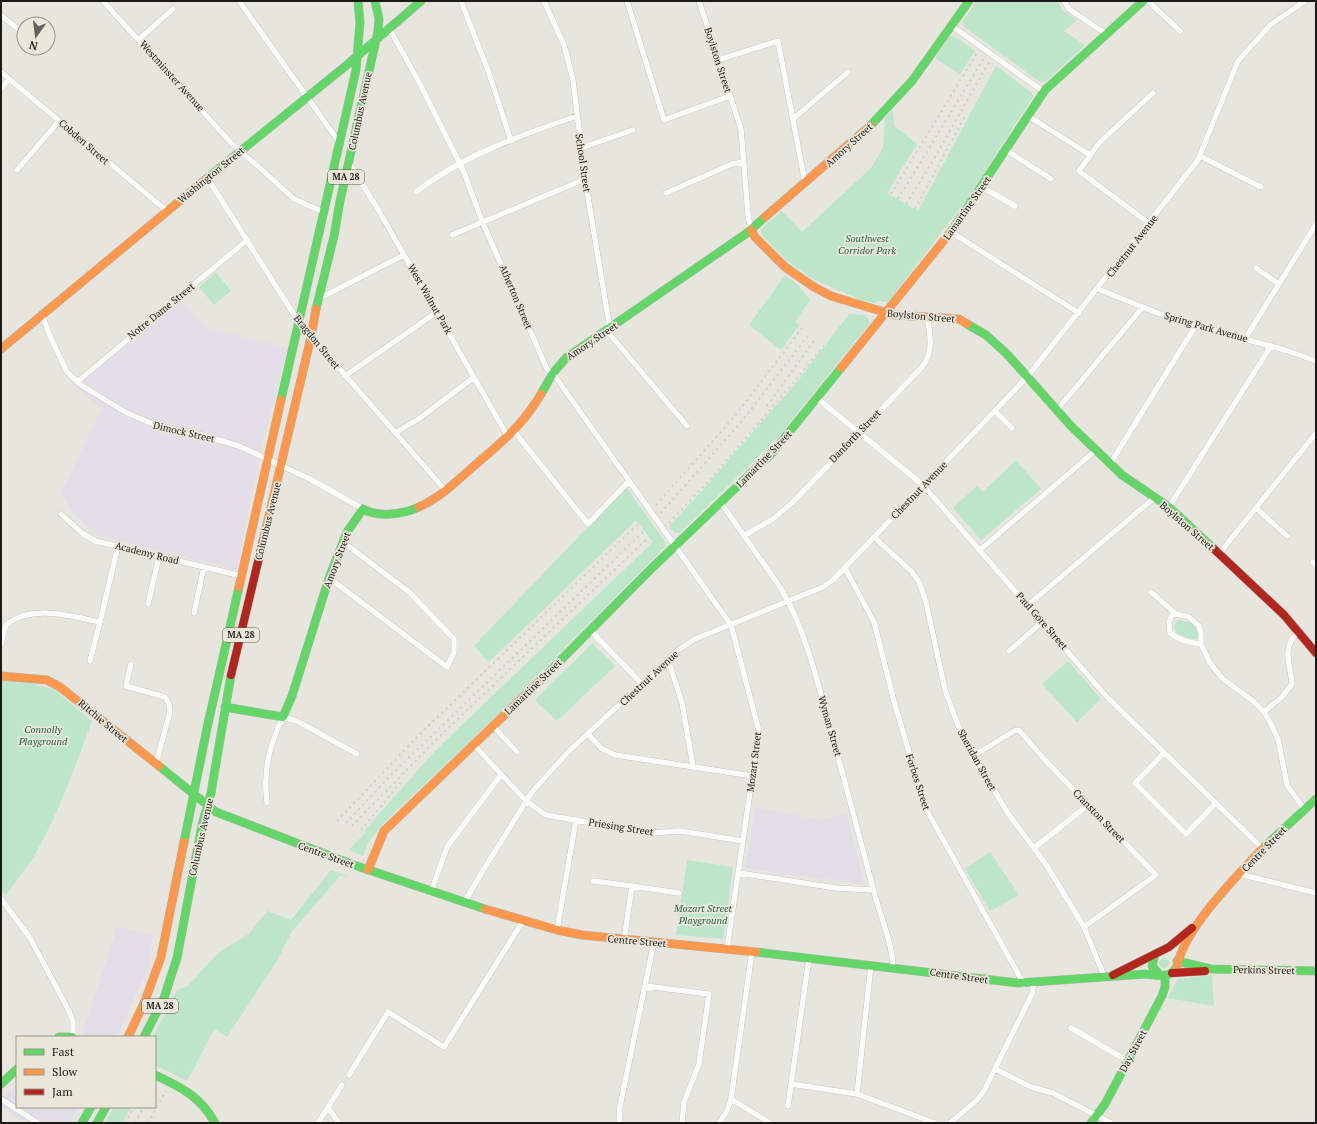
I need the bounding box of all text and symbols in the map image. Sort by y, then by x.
north arrow [16,16,56,56]
street label: Boylston Street [701,26,735,95]
text: N [27,38,39,54]
street label: Westminster Avenue [137,38,207,114]
street label: Columbus Avenue [345,71,375,151]
street label: Cobden Street [56,116,112,168]
street label: Amory Street [823,120,876,170]
street label: School Street [572,133,594,193]
street label: Washington Street [175,144,247,206]
road number: MA 28 [328,170,364,184]
street label: Lamartine Street [940,173,994,242]
street label: Chestnut Avenue [1104,212,1160,280]
park label: Southwest Corridor Park [838,232,896,257]
street label: West Walnut Park [405,262,456,337]
street label: Atherton Street [497,263,536,332]
street label: Notre Dame Street [125,280,197,342]
street label: Boylston Street [886,307,956,325]
street label: Spring Park Avenue [1163,309,1249,345]
street label: Bragdon Street [291,312,343,372]
street label: Amory Street [564,319,620,363]
street label: Danforth Street [826,406,884,465]
street label: Dimock Street [152,419,217,446]
street label: Lamartine Street [733,427,795,490]
street label: Chestnut Avenue [888,458,950,522]
street label: Columbus Avenue [252,481,284,561]
street label: Boylston Street [1157,499,1217,553]
street label: Amory Street [320,530,354,590]
street label: Academy Road [114,539,181,567]
street label: Paul Gore Street [1013,589,1071,653]
road number: MA 28 [223,628,259,642]
street label: Chestnut Avenue [617,647,681,709]
street label: Lamartine Street [502,656,565,718]
street label: Wyman Street [815,694,845,758]
street label: Ritchie Street [76,696,131,746]
park label: Connolly Playground [18,723,68,748]
street label: Sheridan Street [955,727,999,793]
street label: Mozart Street [744,731,764,793]
street label: Forbes Street [903,752,933,812]
street label: Cranston Street [1070,786,1128,846]
street label: Columbus Avenue [186,797,216,877]
street label: Priesing Street [588,815,655,839]
street label: Centre Street [1239,823,1289,875]
street label: Centre Street [296,839,356,871]
park label: Mozart Street Playground [673,902,733,927]
street label: Centre Street [607,932,667,950]
street label: Perkins Street [1233,963,1295,977]
street label: Centre Street [929,965,989,987]
road number: MA 28 [142,999,178,1013]
street label: Day Street [1116,1027,1150,1074]
legend [16,1036,156,1108]
text: Fast [52,1044,75,1059]
text: Slow [52,1064,78,1079]
text: Jam [52,1084,73,1099]

